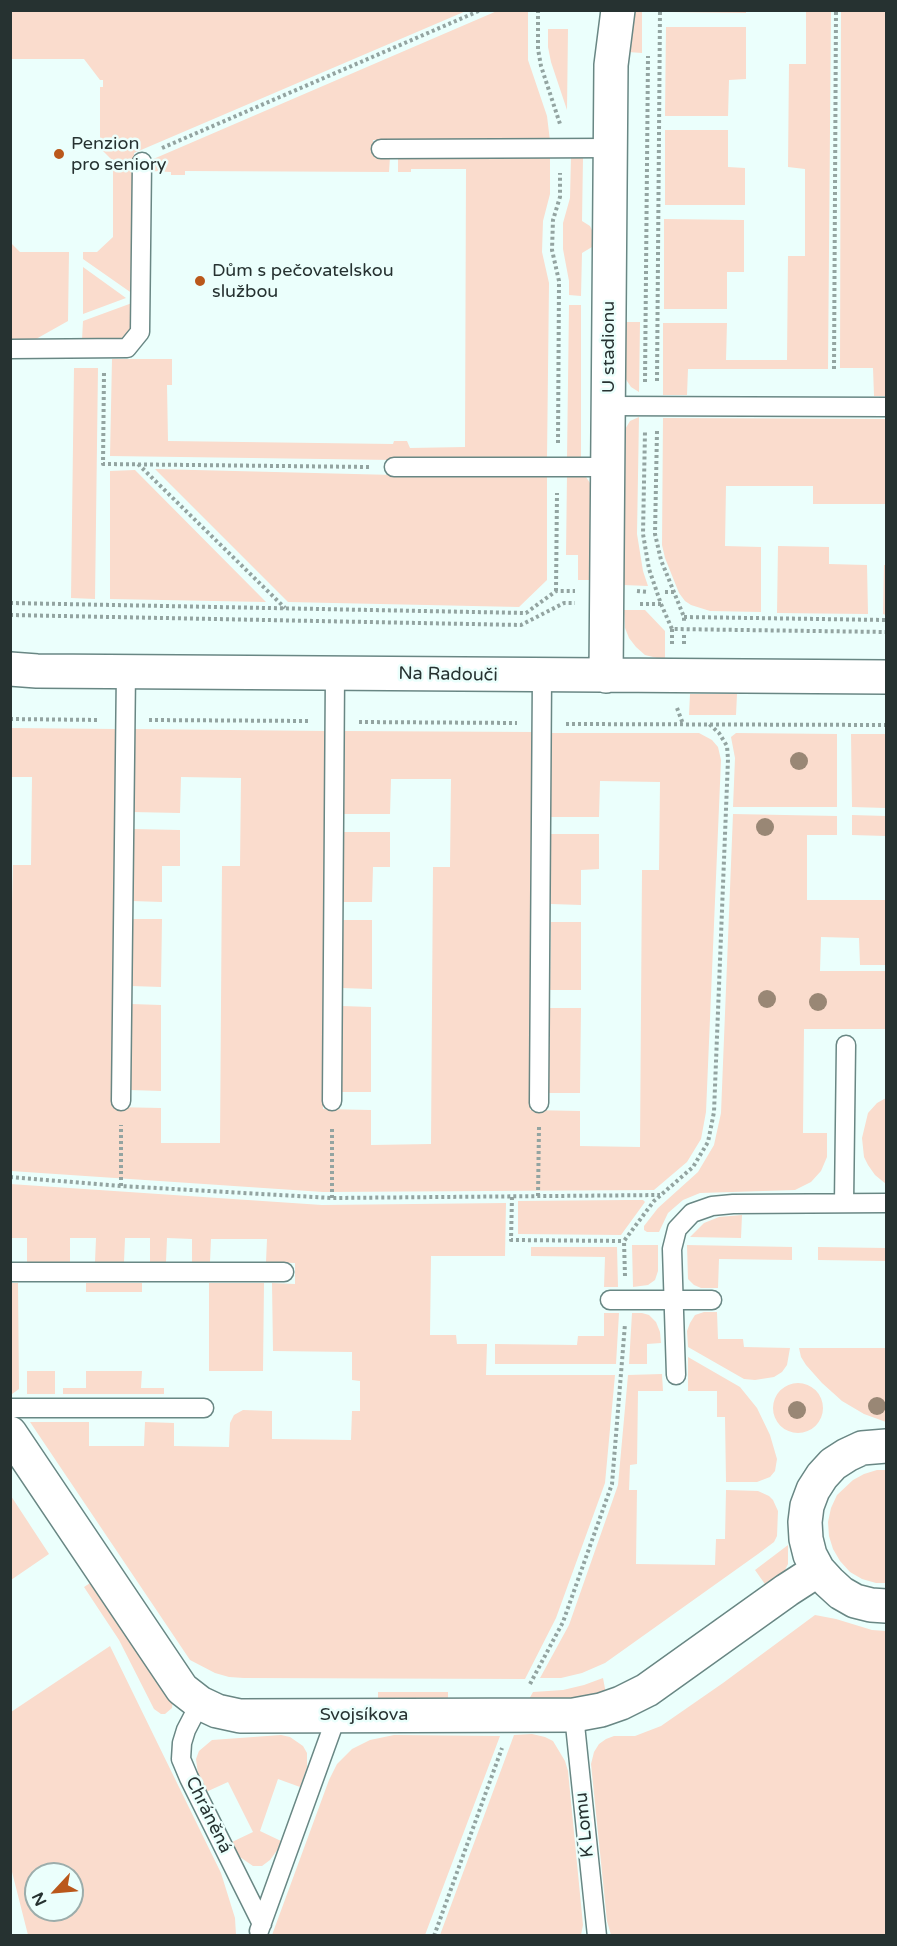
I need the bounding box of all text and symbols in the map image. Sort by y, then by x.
place label: Penzion pro seniory [71,133,166,176]
marker: Penzion pro seniory [52,147,66,161]
place label: Dům s pečovatelskou službou [212,260,394,302]
marker: Dům s pečovatelskou službou [193,274,207,288]
street label: U stadionu [598,301,620,393]
street label: Na Radouči [398,663,498,687]
street label: Svojsíkova [320,1704,408,1726]
street label: Chráněná [180,1773,236,1857]
street label: K Lomu [571,1791,599,1859]
north arrow [24,1862,84,1922]
text: N [28,1889,51,1909]

